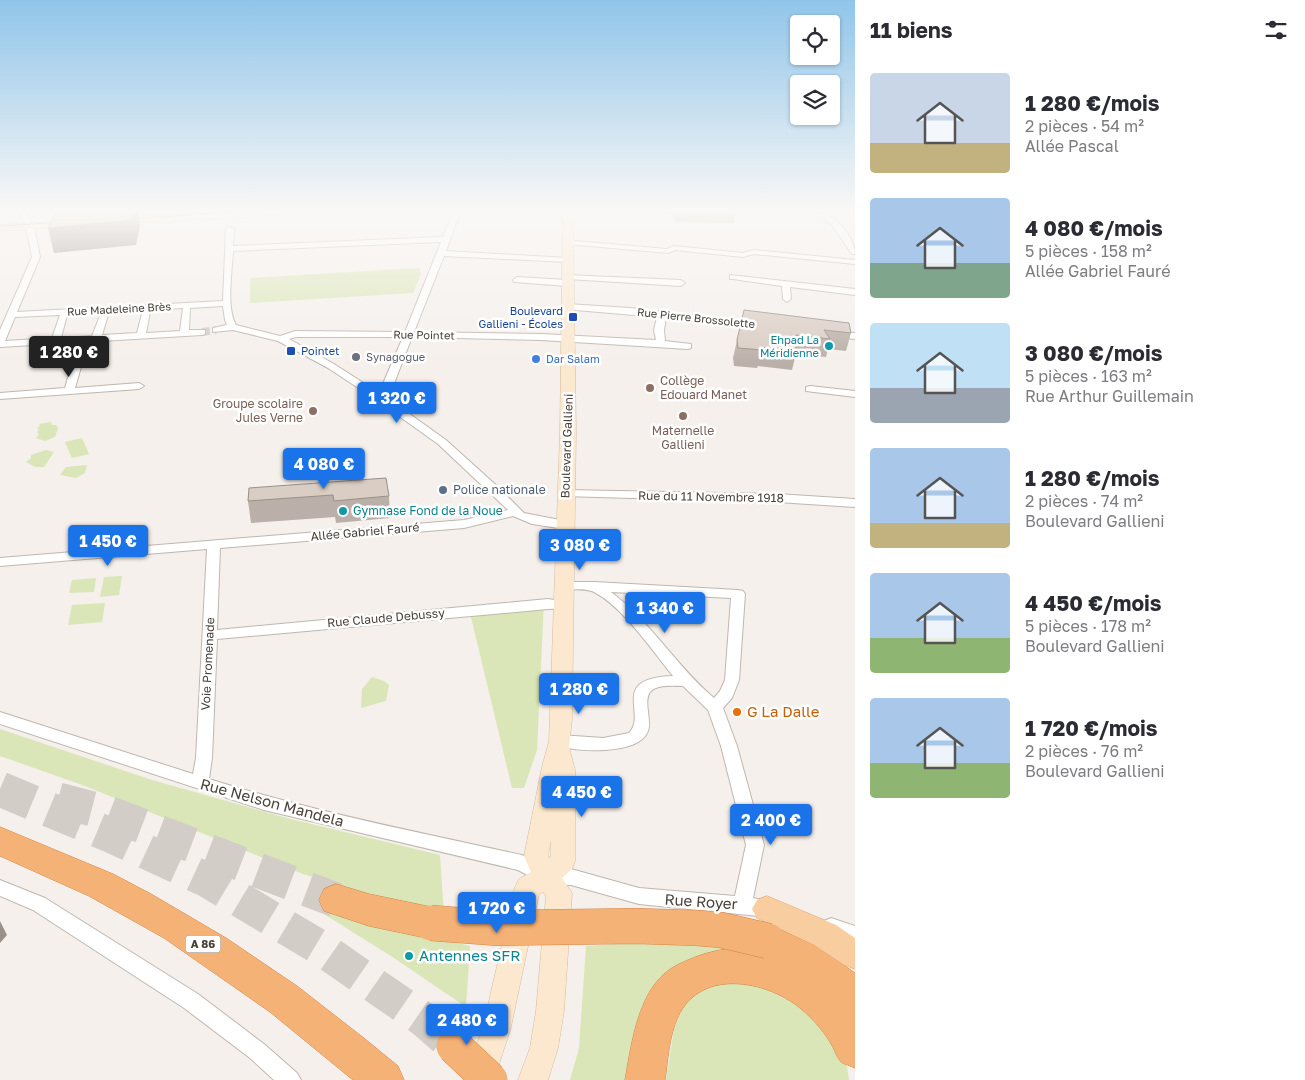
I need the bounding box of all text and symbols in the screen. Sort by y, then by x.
map controls [790,15,840,125]
button: locate [790,15,840,65]
icon: filters [1262,16,1290,44]
text: 11 biens [870,17,952,43]
button: layers [790,75,840,125]
text: 1 280 €/mois [1025,90,1160,116]
icon: home [910,93,970,153]
text: 2 pièces · 54 m² [1025,116,1144,136]
text: Allée Pascal [1025,136,1119,156]
text: 4 080 €/mois [1025,215,1163,241]
icon: home [910,218,970,278]
text: 5 pièces · 158 m² [1025,241,1152,261]
text: Allée Gabriel Fauré [1025,261,1170,281]
street label: Rue Madeleine Brès [67,299,172,318]
place label: Boulevard Gallieni - Écoles [478,304,563,330]
street label: Rue Pierre Brossolette [636,305,756,330]
marker: Boulevard Gallieni - Écoles [567,311,579,323]
street label: Rue Pointet [393,327,455,342]
place label: Ehpad La Méridienne [760,333,819,359]
pin: 1 280 € [23,336,115,378]
marker: Ehpad La Méridienne [823,340,835,352]
text: 3 080 €/mois [1025,340,1162,366]
text: 1 280 € [40,342,98,362]
icon: home [910,343,970,403]
place label: Pointet [301,344,339,357]
marker: Pointet [285,345,297,357]
place label: Synagogue [366,350,425,363]
marker: Synagogue [350,351,362,363]
place label: Dar Salam [546,352,600,365]
marker: Dar Salam [530,353,542,365]
text: 5 pièces · 163 m² [1025,366,1152,386]
place label: Collège Edouard Manet [660,373,747,402]
pin: 1 320 € [351,382,443,424]
marker: Collège Edouard Manet [644,382,656,394]
text: Rue Arthur Guillemain [1025,386,1194,406]
text: 1 320 € [368,388,426,408]
street label: Boulevard Gallieni [557,393,576,499]
place label: Groupe scolaire Jules Verne [213,396,303,425]
marker: Groupe scolaire Jules Verne [307,405,319,417]
marker: Maternelle Gallieni [677,410,689,422]
place label: Maternelle Gallieni [652,423,714,452]
pin: 4 080 € [278,448,370,490]
text: 4 080 € [294,454,354,474]
text: 1 280 €/mois [1025,465,1160,491]
icon: home [910,468,970,528]
place label: Police nationale [453,482,546,497]
marker: Police nationale [437,484,449,496]
street label: Rue du 11 Novembre 1918 [638,488,784,505]
text: 2 pièces · 74 m² [1025,491,1143,511]
place label: Gymnase Fond de la Noue [353,503,503,518]
marker: Gymnase Fond de la Noue [337,505,349,517]
text: Boulevard Gallieni [1025,511,1165,531]
street label: Allée Gabriel Fauré [310,519,420,544]
pin: 1 450 € [62,524,154,567]
pin: 3 080 € [534,528,626,571]
text: 1 450 € [79,531,137,551]
text: 3 080 € [550,535,610,555]
text: 4 450 €/mois [1025,590,1162,616]
pin: 1 340 € [619,592,711,634]
icon: home [910,593,970,653]
text: 1 340 € [636,598,694,618]
street label: Rue Claude Debussy [327,605,446,630]
text: 5 pièces · 178 m² [1025,616,1151,636]
street label: Voie Promenade [198,617,217,711]
text: Boulevard Gallieni [1025,636,1165,656]
pin: 1 280 € [533,672,625,715]
text: 1 280 € [550,679,608,699]
place label: G La Dalle [747,702,820,720]
marker: G La Dalle [731,706,743,718]
text: 1 720 €/mois [1025,715,1158,741]
icon: home [910,718,970,778]
text: 2 pièces · 76 m² [1025,741,1143,761]
text: Boulevard Gallieni [1025,761,1165,781]
street label: Rue Nelson Mandela [198,774,346,830]
pin: 4 450 € [536,776,628,818]
text: 4 450 € [552,782,612,802]
pin: 2 400 € [725,804,817,846]
text: 2 400 € [741,810,801,830]
street label: Rue Royer [664,889,738,913]
pin: 1 720 € [451,892,543,934]
text: 1 720 € [469,898,525,918]
road number: A 86 [186,936,220,952]
place label: Antennes SFR [419,946,520,964]
marker: Antennes SFR [403,950,415,962]
pin: 2 480 € [421,1004,513,1046]
text: 2 480 € [437,1010,497,1030]

